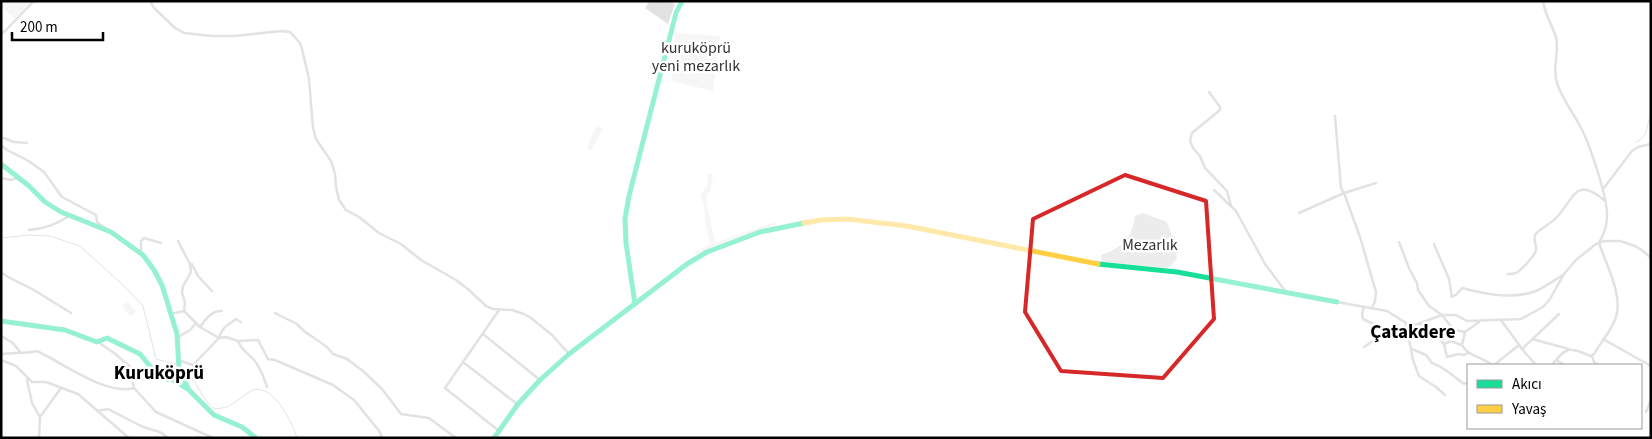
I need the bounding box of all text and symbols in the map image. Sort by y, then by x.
scale bar [12,10,104,42]
text: 200 m [20,17,58,38]
park label: kuruköprü yeni mezarlık [652,37,740,77]
park label: Mezarlık [1122,234,1178,256]
district label: Çatakdere [1370,319,1456,346]
district label: Kuruköprü [114,360,204,387]
legend [1467,364,1642,429]
text: Akıcı [1512,374,1542,395]
text: Yavaş [1511,399,1546,420]

